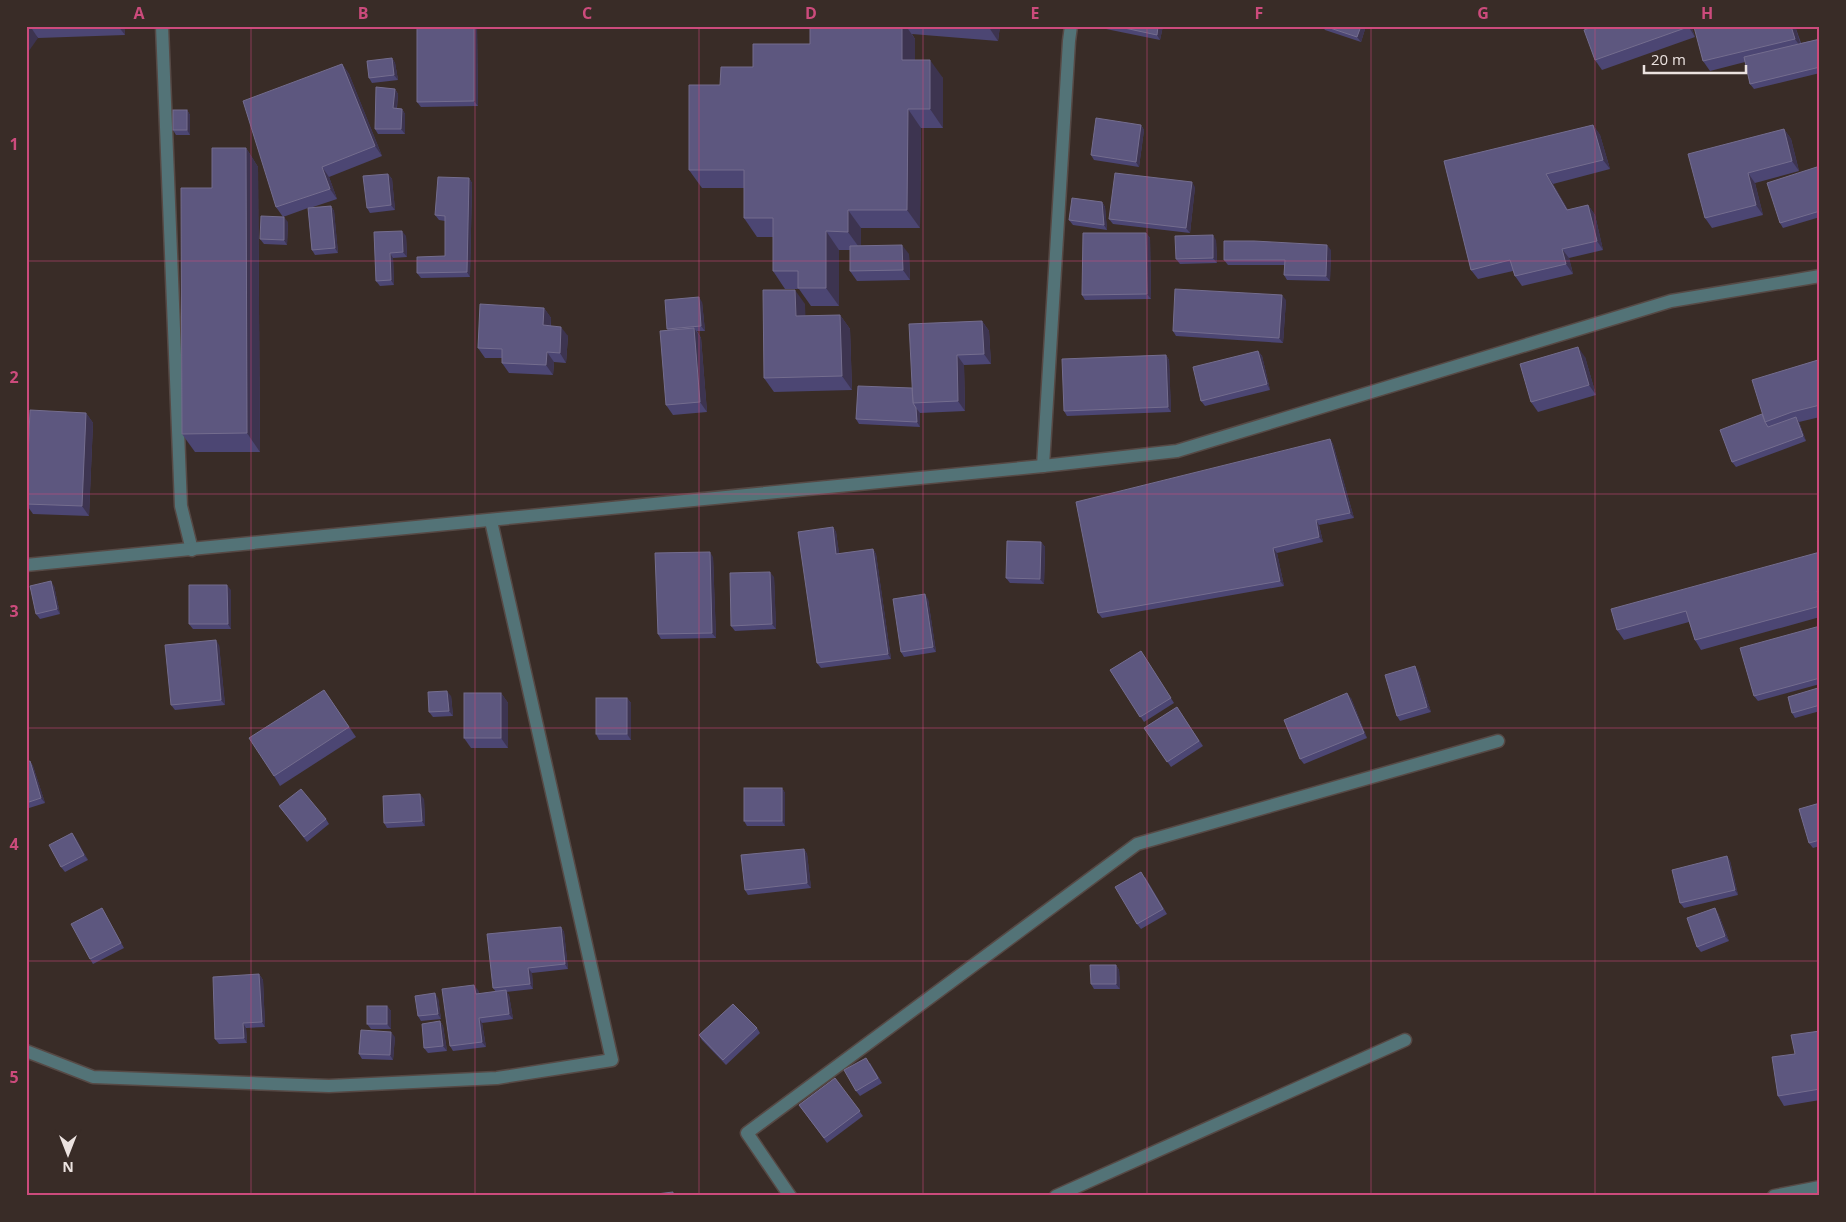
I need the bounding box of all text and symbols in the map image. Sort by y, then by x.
text: A [133,2,145,24]
text: B [358,2,368,24]
text: C [582,2,592,24]
text: D [805,2,817,24]
text: E [1031,2,1040,24]
text: F [1255,2,1263,24]
text: G [1477,2,1489,24]
text: H [1701,2,1713,24]
scale bar [1644,42,1746,74]
text: 20 m [1651,49,1686,69]
text: 1 [9,133,19,155]
text: 2 [9,366,19,388]
text: 3 [9,600,19,622]
text: 4 [9,833,19,855]
text: 5 [9,1066,19,1088]
north arrow [42,1130,92,1180]
text: N [62,1158,74,1177]

